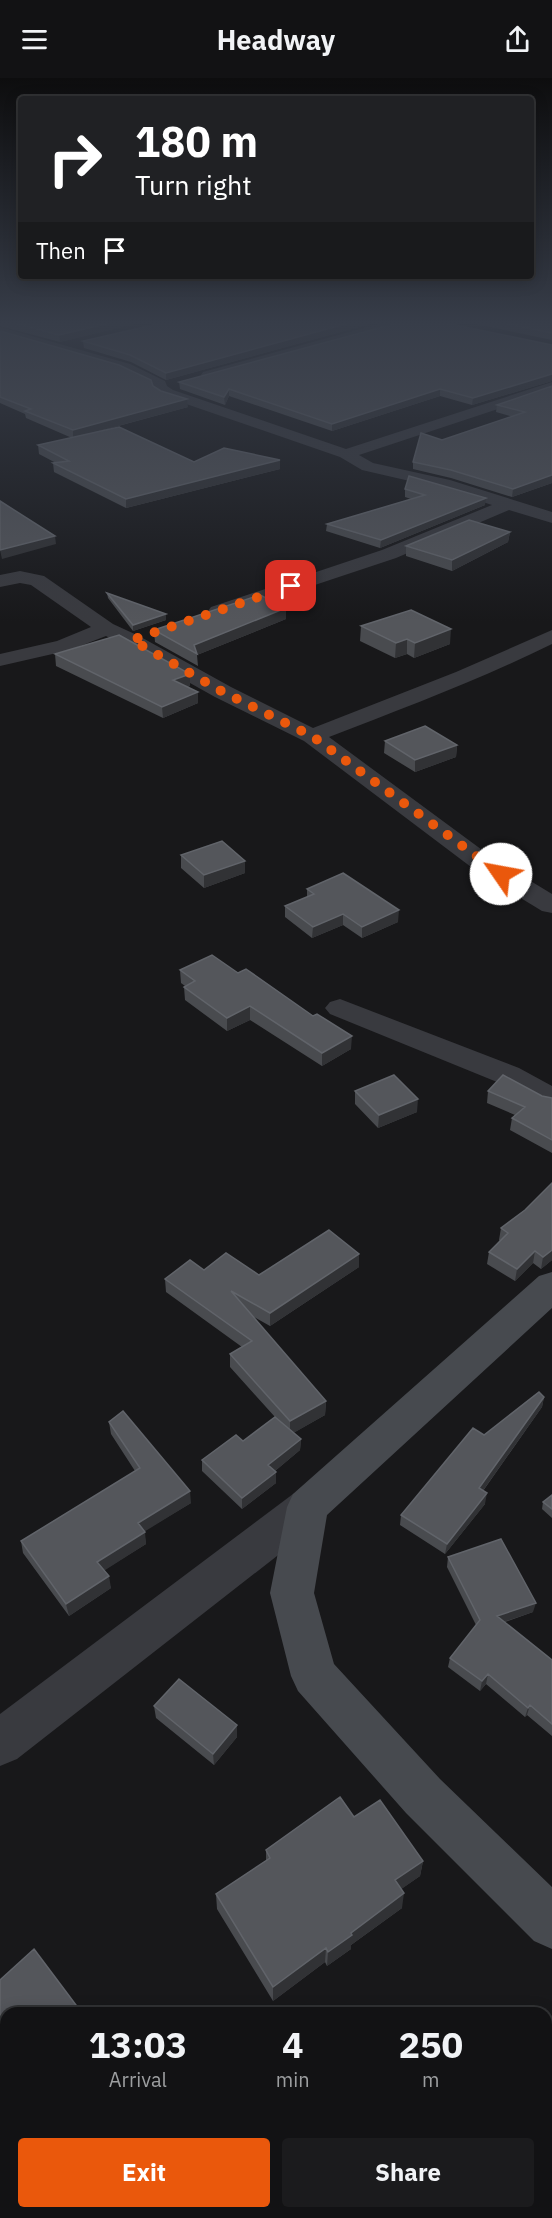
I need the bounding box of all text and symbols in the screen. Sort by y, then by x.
text: Headway [217,22,335,57]
icon: menu [18,23,51,56]
icon: share [501,23,534,56]
text: 180 m [135,114,258,169]
icon: right [36,120,114,198]
text: Turn right [135,167,252,202]
icon: arrive [98,234,131,267]
text: Then [36,236,86,265]
pin [265,560,316,611]
icon: arrive [274,569,307,602]
position arrow [469,842,533,906]
text: 13:03 [89,2021,187,2068]
text: 4 [282,2021,304,2068]
text: 250 [398,2021,463,2068]
text: Arrival [109,2066,167,2093]
text: min [276,2066,310,2093]
text: m [422,2066,440,2093]
button: Exit [18,2138,270,2207]
button: Share [282,2138,534,2207]

